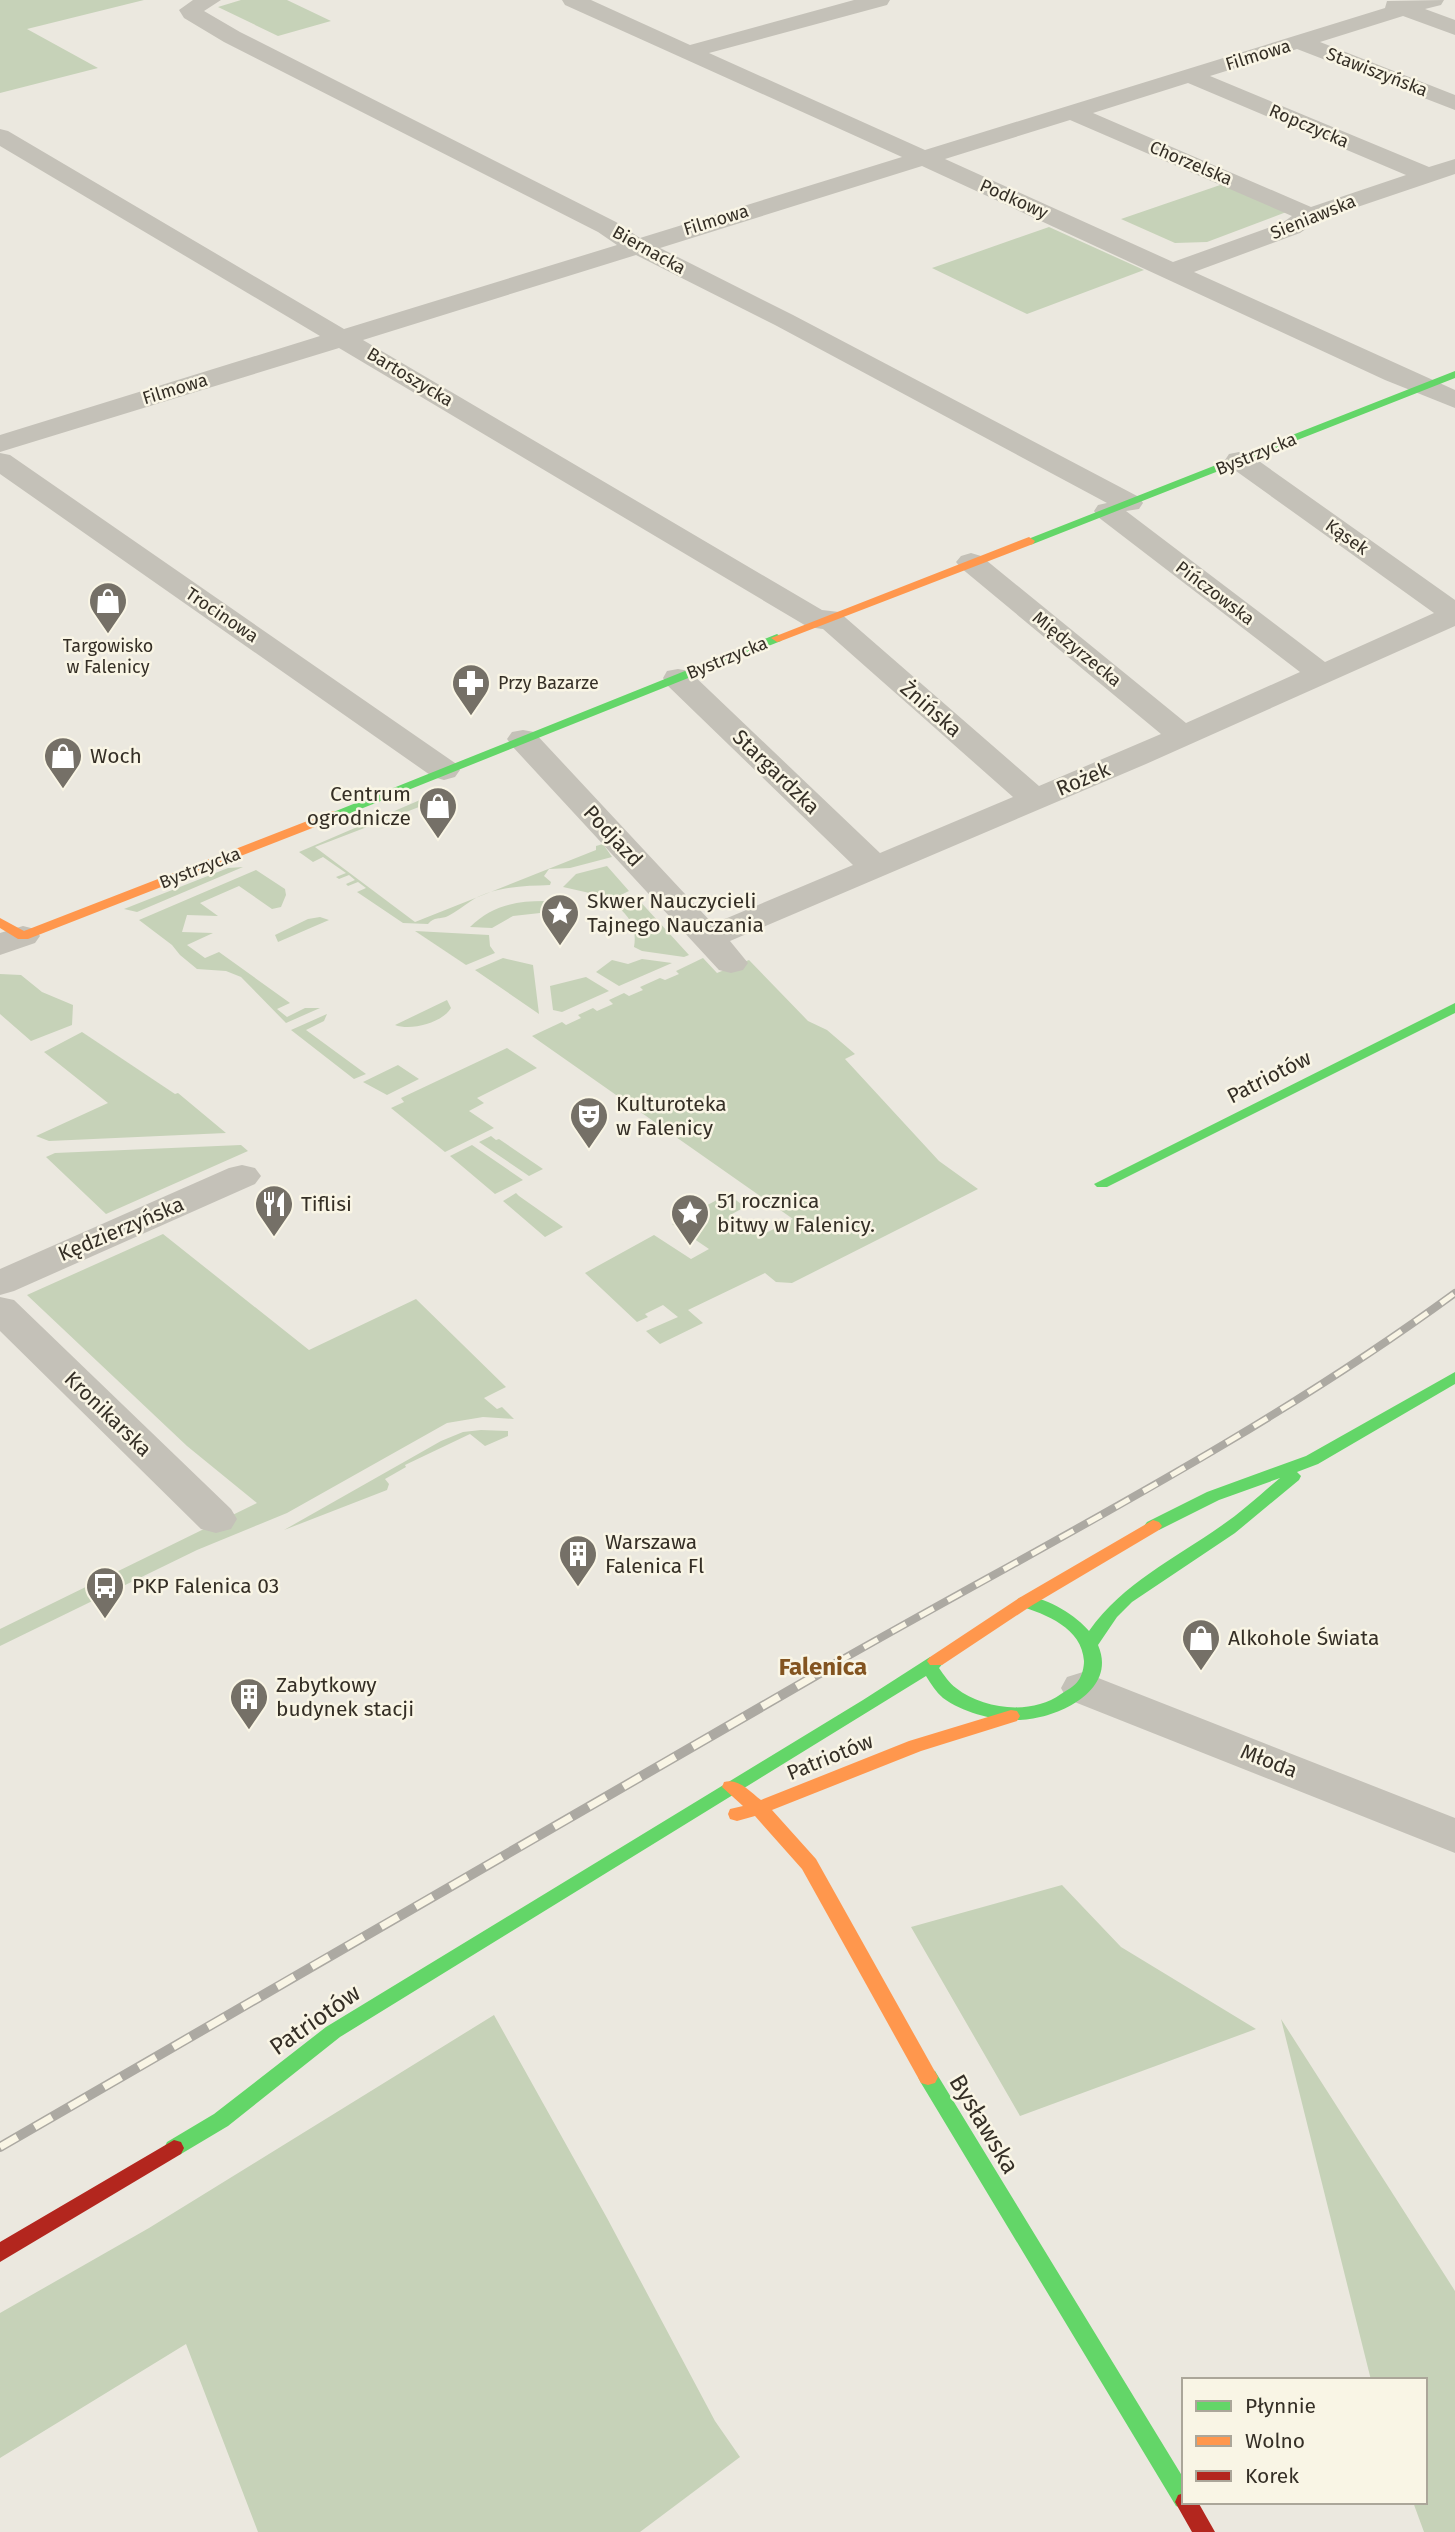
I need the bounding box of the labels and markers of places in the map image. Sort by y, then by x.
shop icon: Targowisko w Falenicy [87,580,129,635]
place label: Targowisko w Falenicy [63,635,153,678]
pharmacy icon: Przy Bazarze [450,662,492,717]
place label: Przy Bazarze [498,672,599,694]
shop icon: Woch [42,735,84,790]
place label: Woch [90,743,142,769]
place label: Centrum ogrodnicze [307,781,411,831]
shop icon: Centrum ogrodnicze [417,785,459,840]
place label: Skwer Nauczycieli Tajnego Nauczania [587,888,764,938]
place icon: Skwer Nauczycieli Tajnego Nauczania [539,892,581,947]
place label: Kulturoteka w Falenicy [616,1091,727,1141]
theatre icon: Kulturoteka w Falenicy [568,1095,610,1150]
restaurant icon: Tiflisi [253,1183,295,1238]
place label: 51 rocznica bitwy w Falenicy. [717,1188,875,1238]
place label: Tiflisi [301,1191,352,1217]
place icon: 51 rocznica bitwy w Falenicy. [669,1192,711,1247]
place label: Warszawa Falenica Fl [605,1529,704,1579]
building icon: Warszawa Falenica Fl [557,1533,599,1588]
bus stop icon: PKP Falenica 03 [84,1565,126,1620]
place label: PKP Falenica 03 [132,1573,279,1599]
shop icon: Alkohole Świata [1180,1617,1222,1672]
place label: Alkohole Świata [1228,1625,1379,1651]
place label: Zabytkowy budynek stacji [276,1672,414,1722]
building icon: Zabytkowy budynek stacji [228,1676,270,1731]

